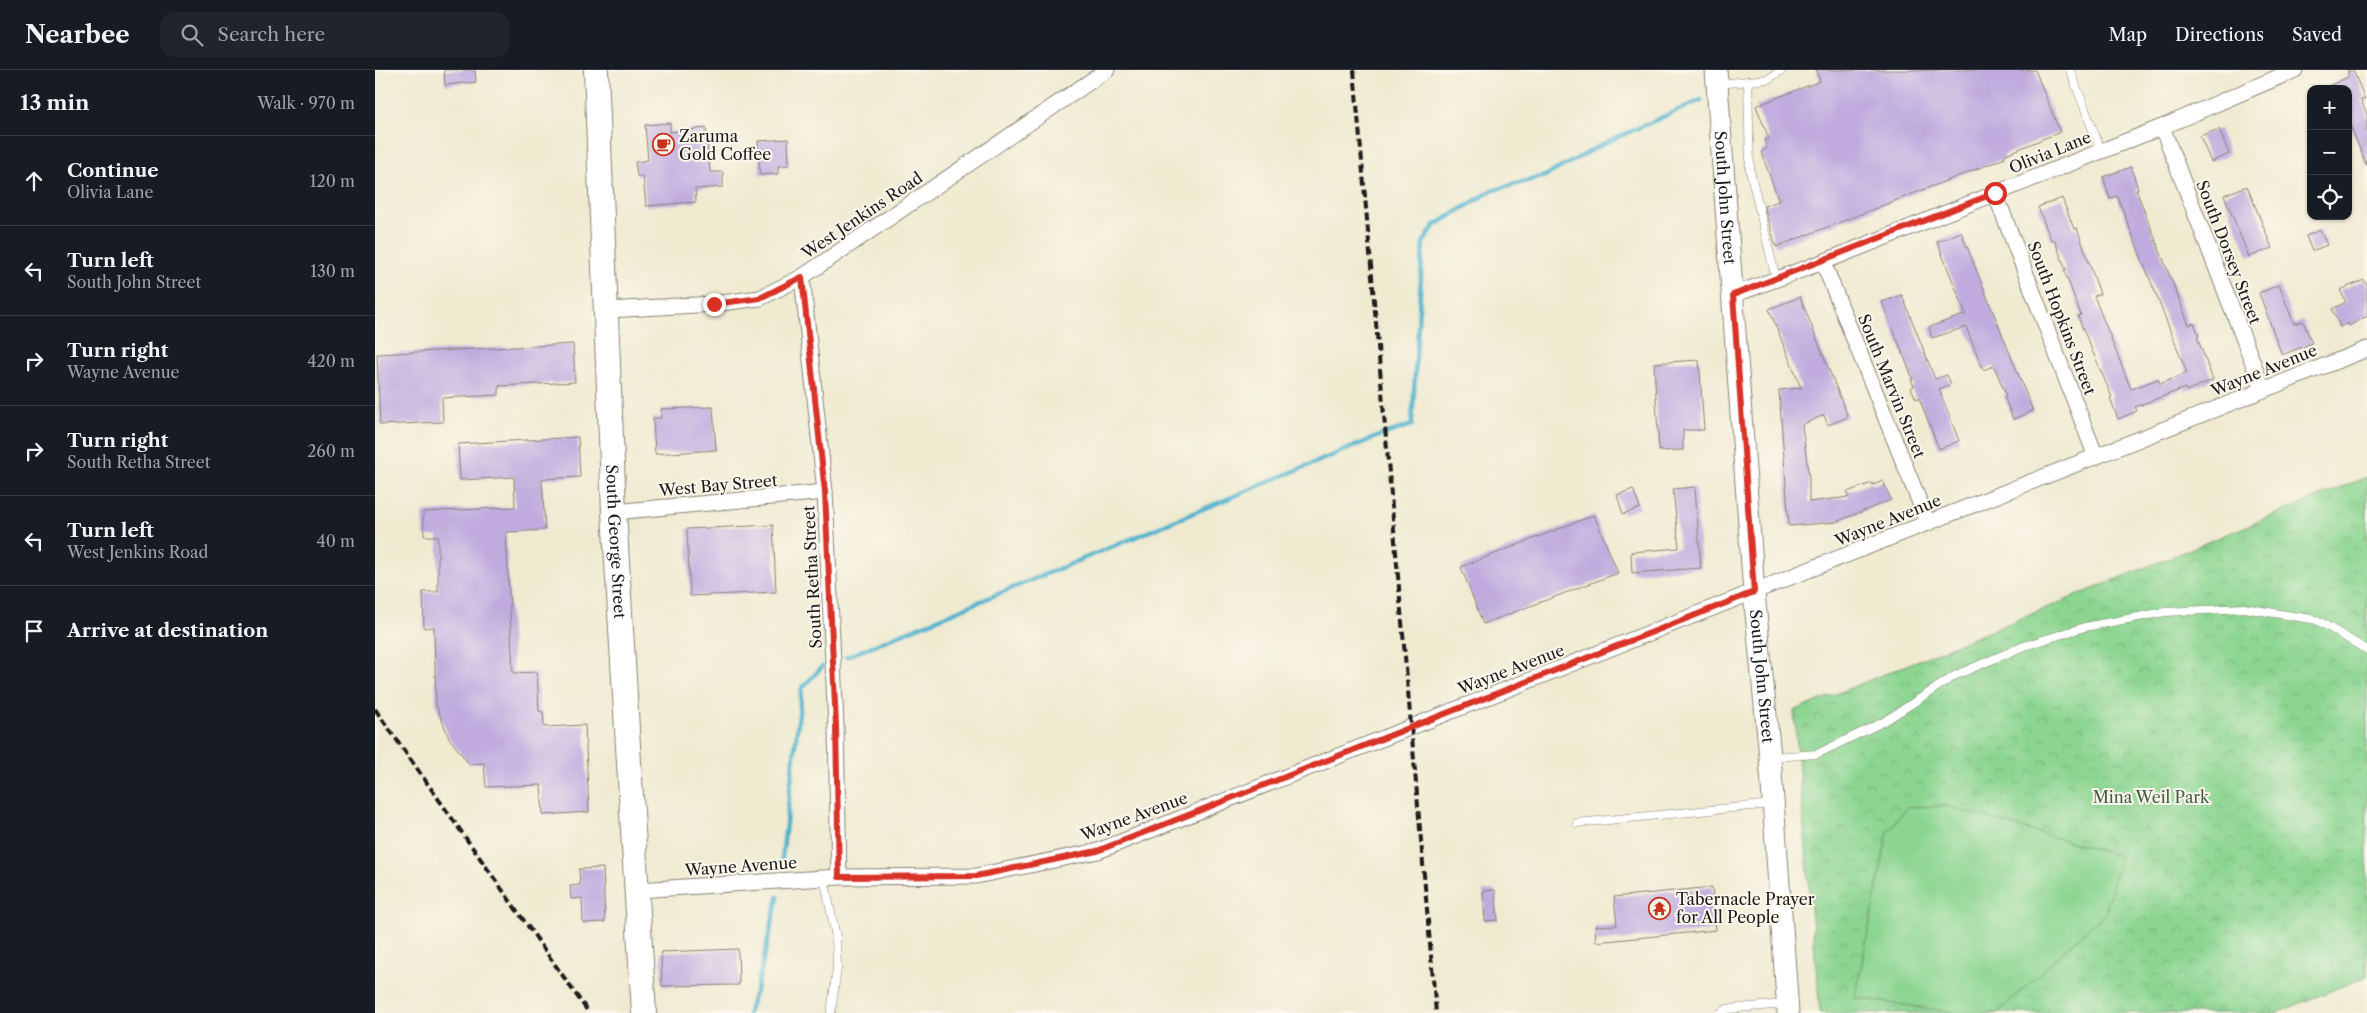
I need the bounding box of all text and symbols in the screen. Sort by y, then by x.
search box [160,12,510,57]
text: Nearbee [25,20,130,49]
icon: search [178,21,206,49]
text: Search here [218,23,325,46]
text: Map [2108,24,2147,46]
text: Directions [2175,24,2264,46]
text: Saved [2292,24,2342,46]
map controls [2307,85,2352,220]
button: + [2307,85,2352,130]
text: 13 min [20,90,89,115]
text: Walk · 970 m [257,93,355,113]
place label: Zaruma Gold Coffee [679,126,771,164]
street label: Olivia Lane [2006,127,2094,177]
street label: South John Street [1710,130,1740,266]
button: − [2307,130,2352,175]
cafe icon: Zaruma Gold Coffee [651,133,675,157]
text: Continue [67,159,159,182]
icon: ahead [20,167,48,195]
street label: West Jenkins Road [797,167,926,263]
text: 120 m [310,171,355,191]
button: locate [2307,175,2352,220]
street label: South Dorsey Street [2192,177,2266,327]
text: Olivia Lane [67,182,154,202]
route start [1984,182,2007,205]
street label: South Hopkins Street [2023,238,2101,398]
text: Turn left [67,249,154,272]
icon: left [20,257,48,285]
text: 130 m [310,261,355,281]
text: South John Street [67,272,201,292]
route end [703,293,726,316]
street label: South Marvin Street [1854,311,1930,461]
text: Turn right [67,339,168,362]
street label: Wayne Avenue [2207,340,2320,401]
icon: right [20,347,48,375]
text: 420 m [307,351,355,371]
text: Wayne Avenue [67,362,180,382]
text: Turn right [67,429,168,452]
icon: right [20,437,48,465]
text: 260 m [307,441,355,461]
text: South Retha Street [67,452,210,472]
street label: South George Street [602,464,630,620]
street label: West Bay Street [657,470,779,500]
street label: Wayne Avenue [1831,490,1944,551]
street label: South Retha Street [798,505,826,649]
text: Turn left [67,519,154,542]
icon: left [20,527,48,555]
text: 40 m [316,531,355,551]
text: West Jenkins Road [67,542,208,562]
street label: South John Street [1746,608,1779,744]
icon: arrive [20,617,48,645]
text: Arrive at destination [67,619,268,642]
street label: Wayne Avenue [1454,639,1567,699]
street label: Wayne Avenue [1077,787,1190,845]
park label: Mina Weil Park [2093,787,2210,807]
street label: Wayne Avenue [683,852,798,880]
place label: Tabernacle Prayer for All People [1676,889,1815,927]
temple icon: Tabernacle Prayer for All People [1648,896,1672,920]

